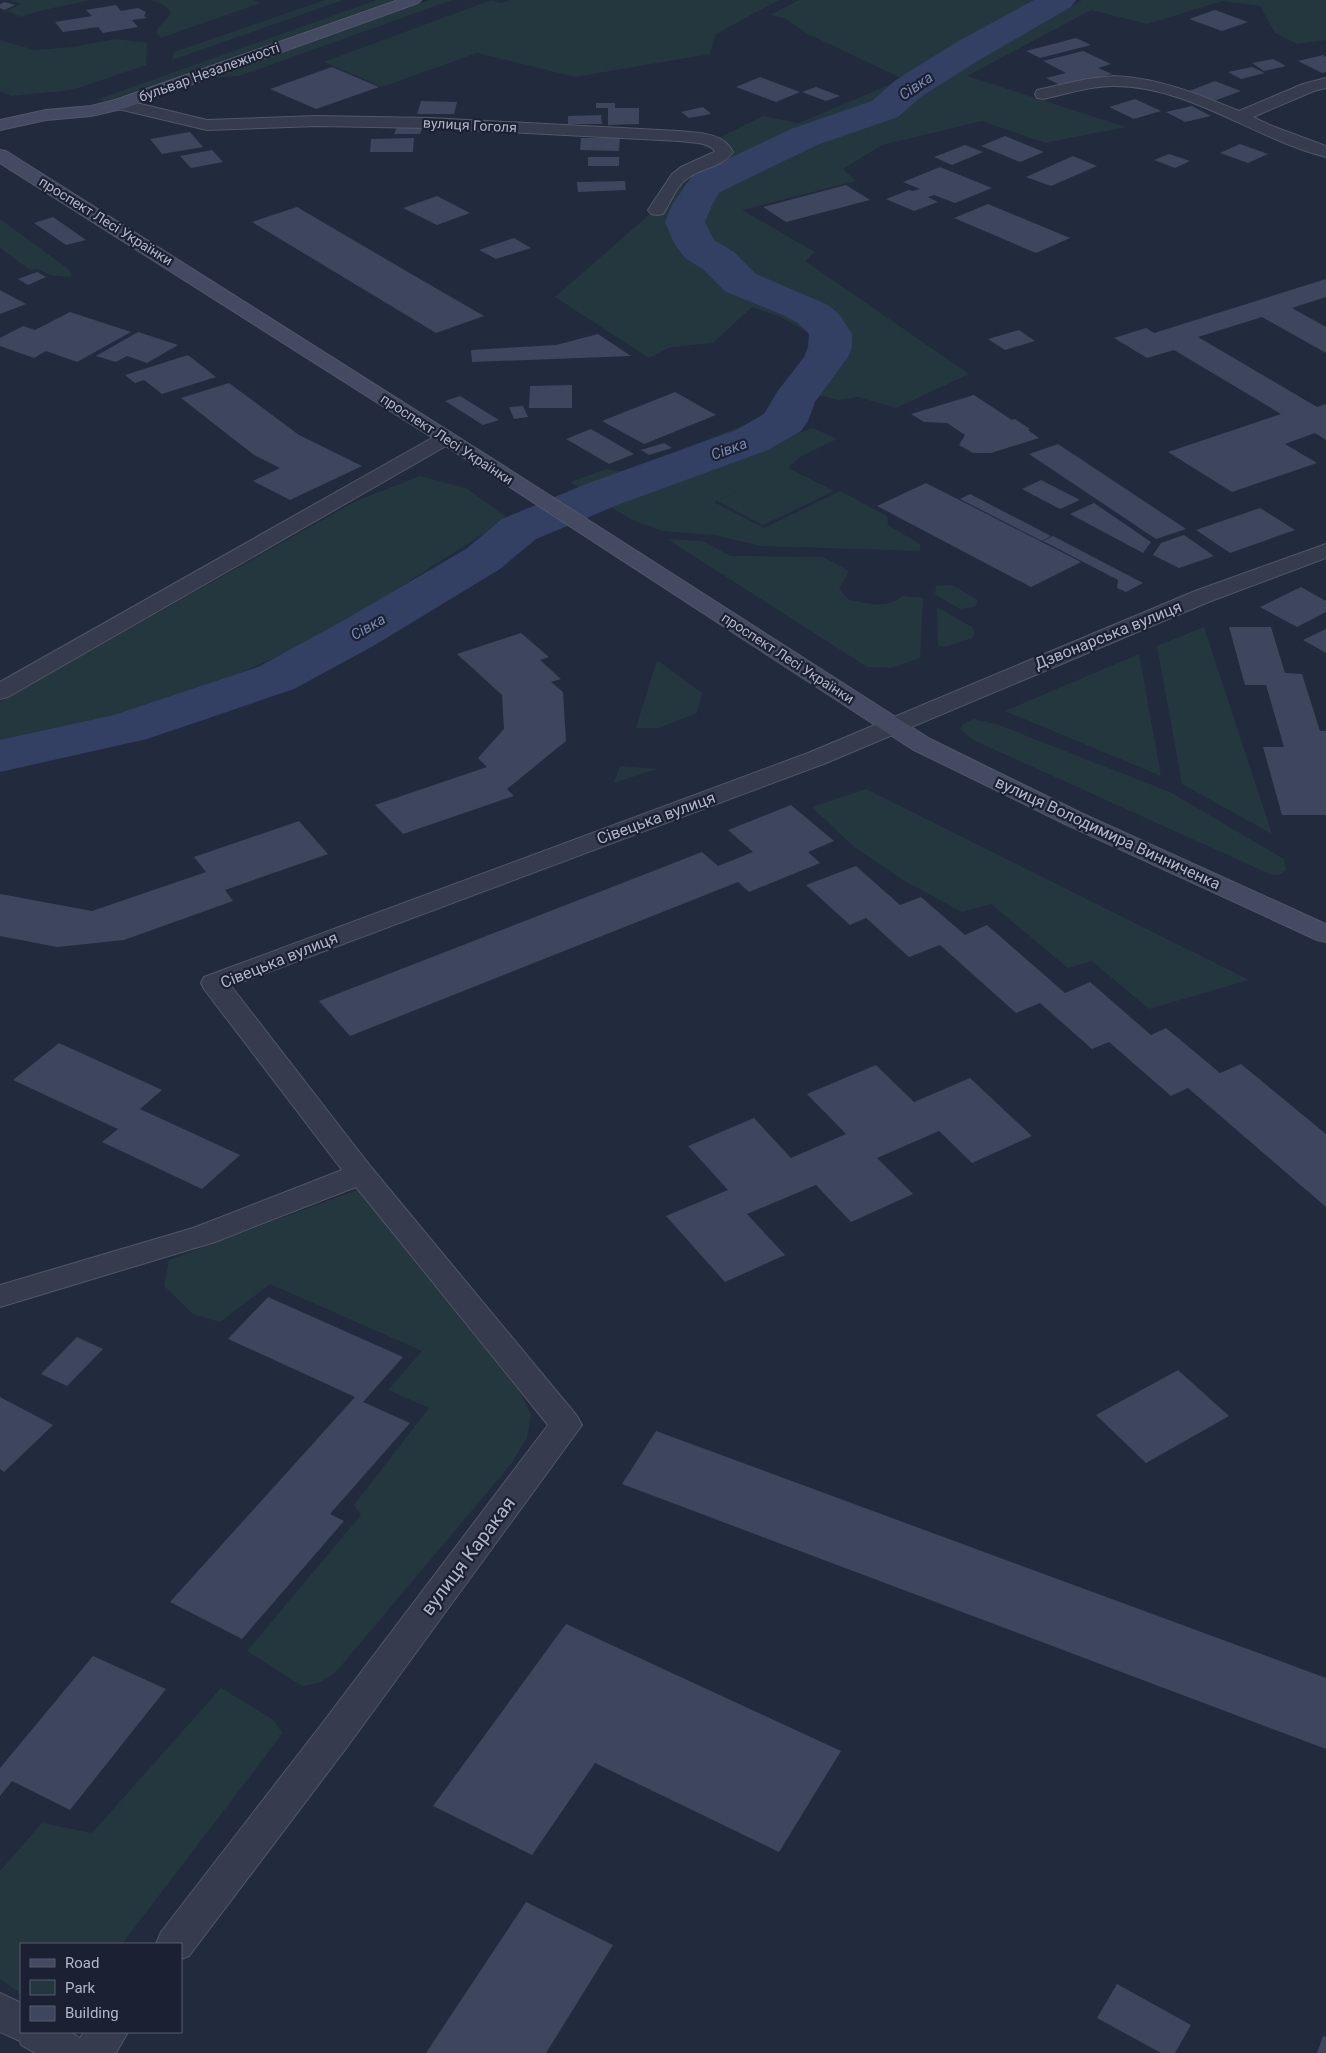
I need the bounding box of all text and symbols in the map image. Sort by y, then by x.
street label: бульвар Незалежності [136,39,282,105]
water label: Сівка [896,68,936,104]
street label: вулиця Гоголя [423,115,517,135]
street label: проспект Лесі Українки [36,173,176,269]
street label: проспект Лесі Українки [378,390,516,488]
water label: Сівка [708,434,750,464]
street label: Дзвонарська вулиця [1032,597,1184,673]
street label: проспект Лесі Українки [719,609,857,707]
water label: Сівка [347,610,389,644]
street label: вулиця Володимира Винниченка [992,772,1224,894]
street label: Сівецька вулиця [594,788,718,848]
street label: Сівецька вулиця [218,928,340,992]
street label: вулиця Каракая [416,1492,520,1620]
legend [20,1943,182,2033]
text: Road [65,1954,99,1972]
text: Park [65,1979,96,1997]
text: Building [65,2004,119,2022]

